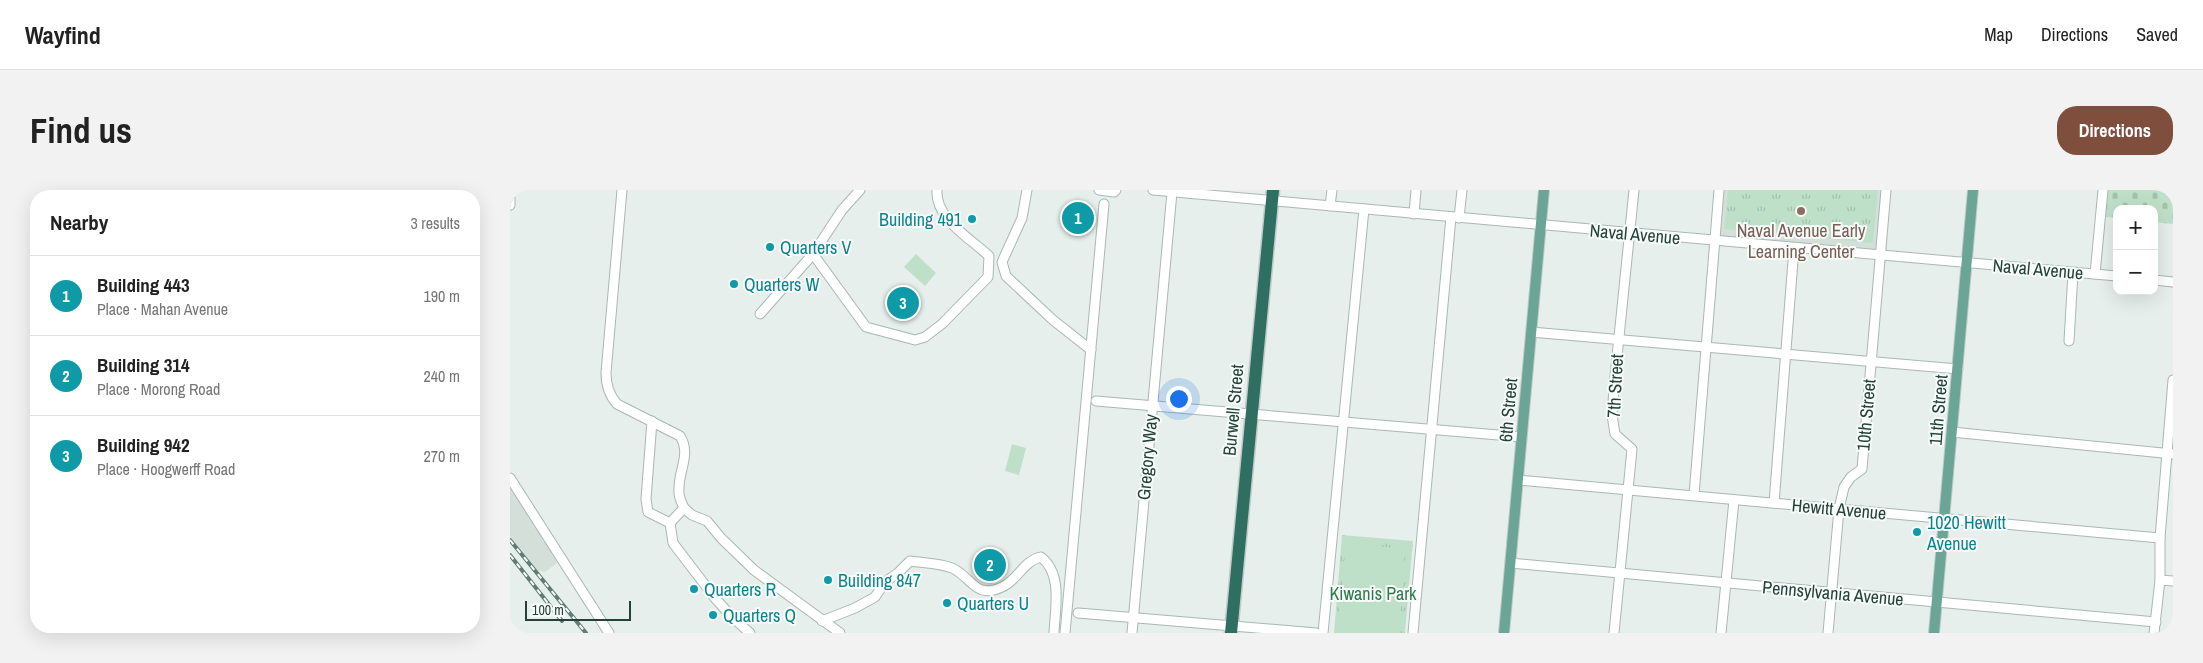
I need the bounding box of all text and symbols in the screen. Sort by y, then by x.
text: Wayfind [25,19,101,51]
text: Map [1984,22,2013,47]
text: Directions [2041,22,2108,47]
text: Saved [2136,22,2178,47]
button: Directions [2057,106,2173,155]
text: Find us [30,107,132,154]
pin: 1 [1062,199,1094,237]
marker: Naval Avenue Early Learning Center [1795,205,1807,217]
map controls [2113,205,2158,295]
button: + [2113,205,2158,250]
place label: Building 491 [879,207,963,232]
text: Nearby [50,208,108,237]
text: 3 results [410,212,460,234]
marker: Building 491 [966,213,978,225]
street label: Naval Avenue [1589,218,1681,250]
place label: Naval Avenue Early Learning Center [1737,218,1866,264]
place label: Quarters V [780,235,852,260]
marker: Quarters V [764,241,776,253]
button: − [2113,250,2158,295]
street label: Naval Avenue [1992,253,2084,285]
text: Building 443 [97,272,190,298]
place label: Quarters W [744,272,820,297]
marker: Quarters W [728,278,740,290]
pin: 3 [887,284,919,322]
text: 1 [62,285,70,307]
text: 190 m [424,285,460,307]
text: Place · Mahan Avenue [97,298,228,320]
text: Building 314 [97,352,190,378]
street label: 7th Street [1601,353,1629,419]
street label: Burwell Street [1217,363,1249,457]
text: 2 [62,365,70,387]
text: 240 m [424,365,460,387]
street label: 11th Street [1922,373,1954,447]
street label: 6th Street [1493,377,1523,443]
text: Place · Morong Road [97,378,220,400]
street label: 10th Street [1850,378,1882,452]
your location [1166,386,1192,412]
street label: Gregory Way [1131,412,1163,501]
text: Building 942 [97,432,190,458]
text: 3 [62,445,70,467]
text: 270 m [424,445,460,467]
text: Place · Hoogwerff Road [97,458,235,480]
street label: Hewitt Avenue [1791,492,1887,526]
place label: 1020 Hewitt Avenue [1926,510,2006,556]
marker: 1020 Hewitt Avenue [1911,526,1923,538]
pin: 2 [974,546,1006,584]
place label: Building 847 [838,568,921,593]
marker: Building 847 [822,574,834,586]
street label: Pennsylvania Avenue [1761,574,1905,612]
place label: Quarters R [704,577,777,602]
park label: Kiwanis Park [1330,581,1417,606]
marker: Quarters R [688,583,700,595]
place label: Quarters U [957,591,1029,616]
marker: Quarters U [941,597,953,609]
scale bar [525,598,631,621]
text: 100 m [532,601,564,619]
place label: Quarters Q [723,603,796,628]
marker: Quarters Q [707,609,719,621]

